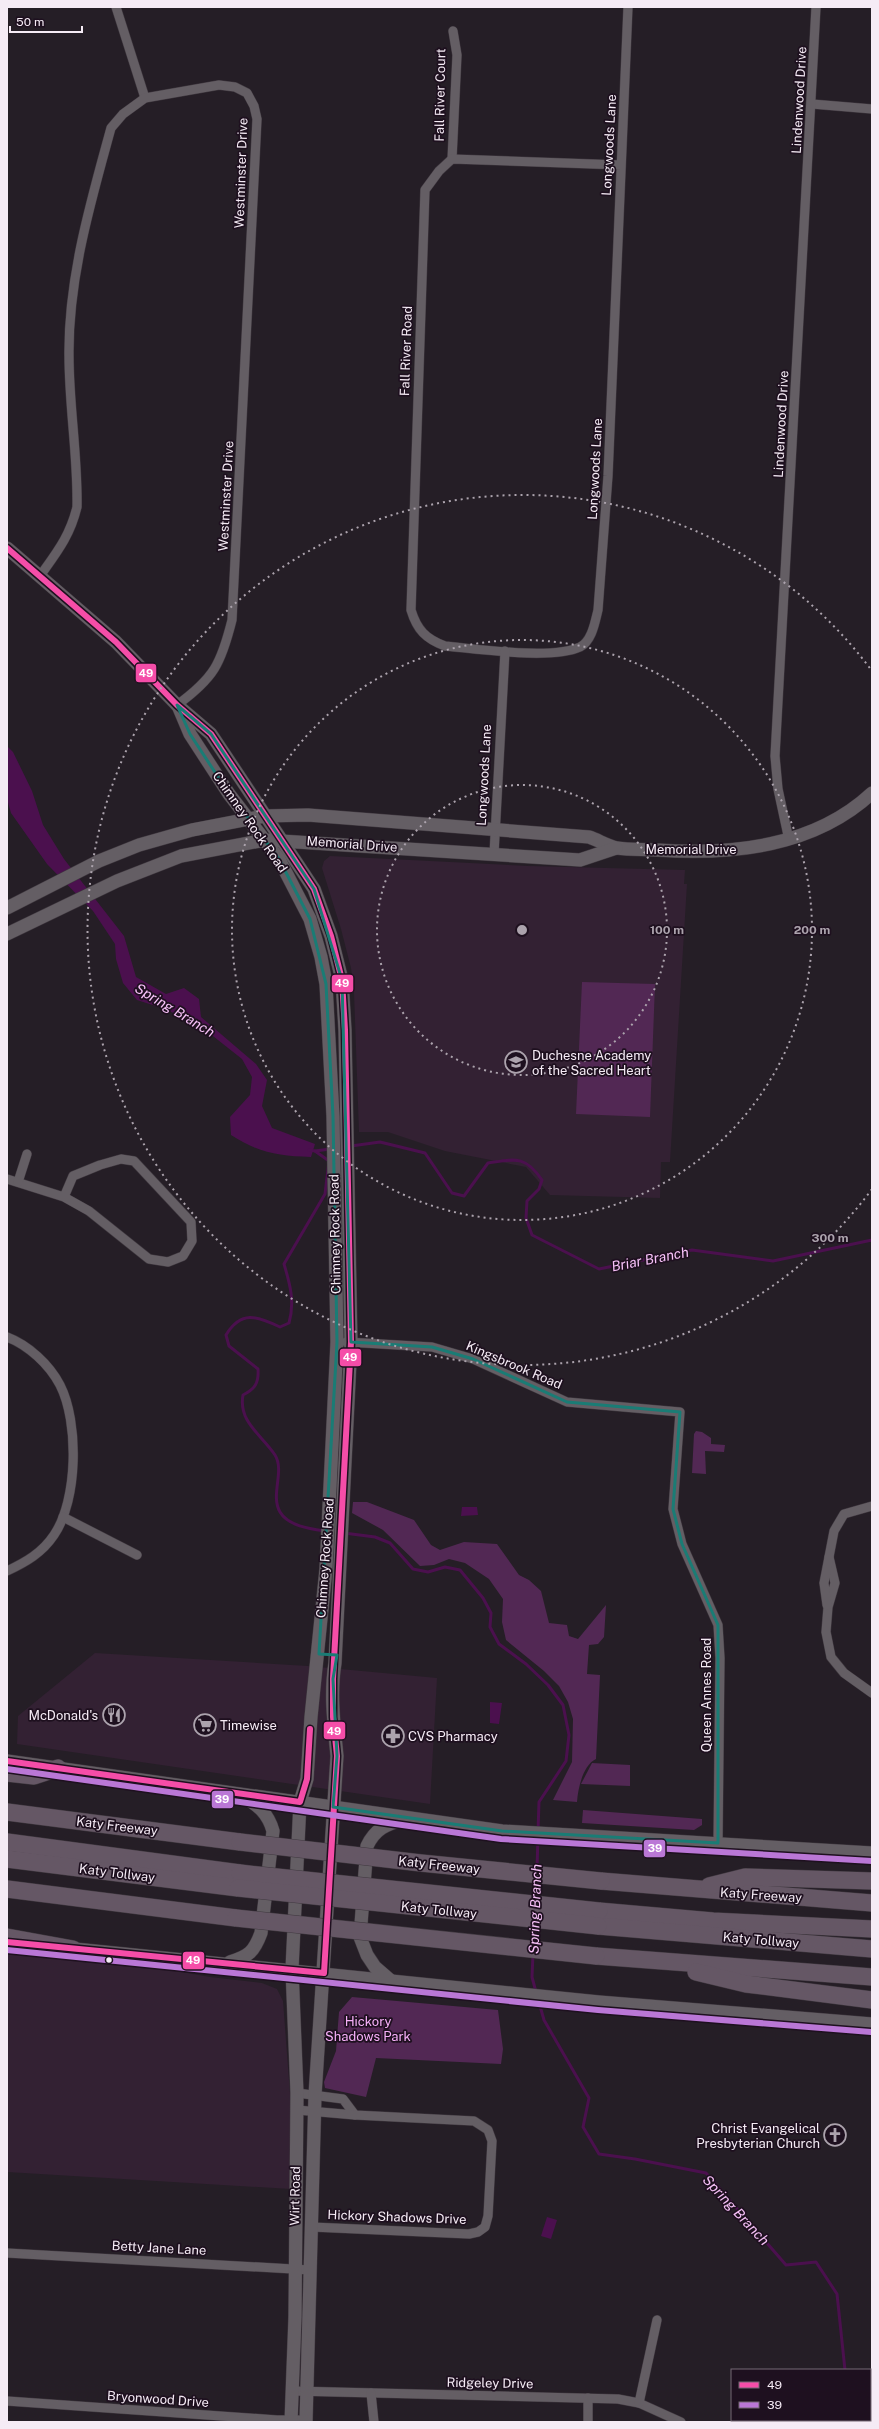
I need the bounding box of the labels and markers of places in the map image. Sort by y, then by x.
centre of rings [515,923,529,937]
place label: Duchesne Academy of the Sacred Heart [532,1048,651,1078]
school or university icon: Duchesne Academy of the Sacred Heart [503,1049,529,1075]
restaurant icon: McDonald's [101,1702,127,1728]
place label: McDonald's [28,1708,98,1723]
supermarket icon: Timewise [192,1712,218,1738]
place label: Timewise [220,1718,277,1733]
pharmacy icon: CVS Pharmacy [380,1723,406,1749]
place label: CVS Pharmacy [408,1729,498,1744]
unlabelled marker [104,1955,114,1965]
place label: Christ Evangelical Presbyterian Church [696,2121,820,2151]
church icon: Christ Evangelical Presbyterian Church [822,2122,848,2148]

